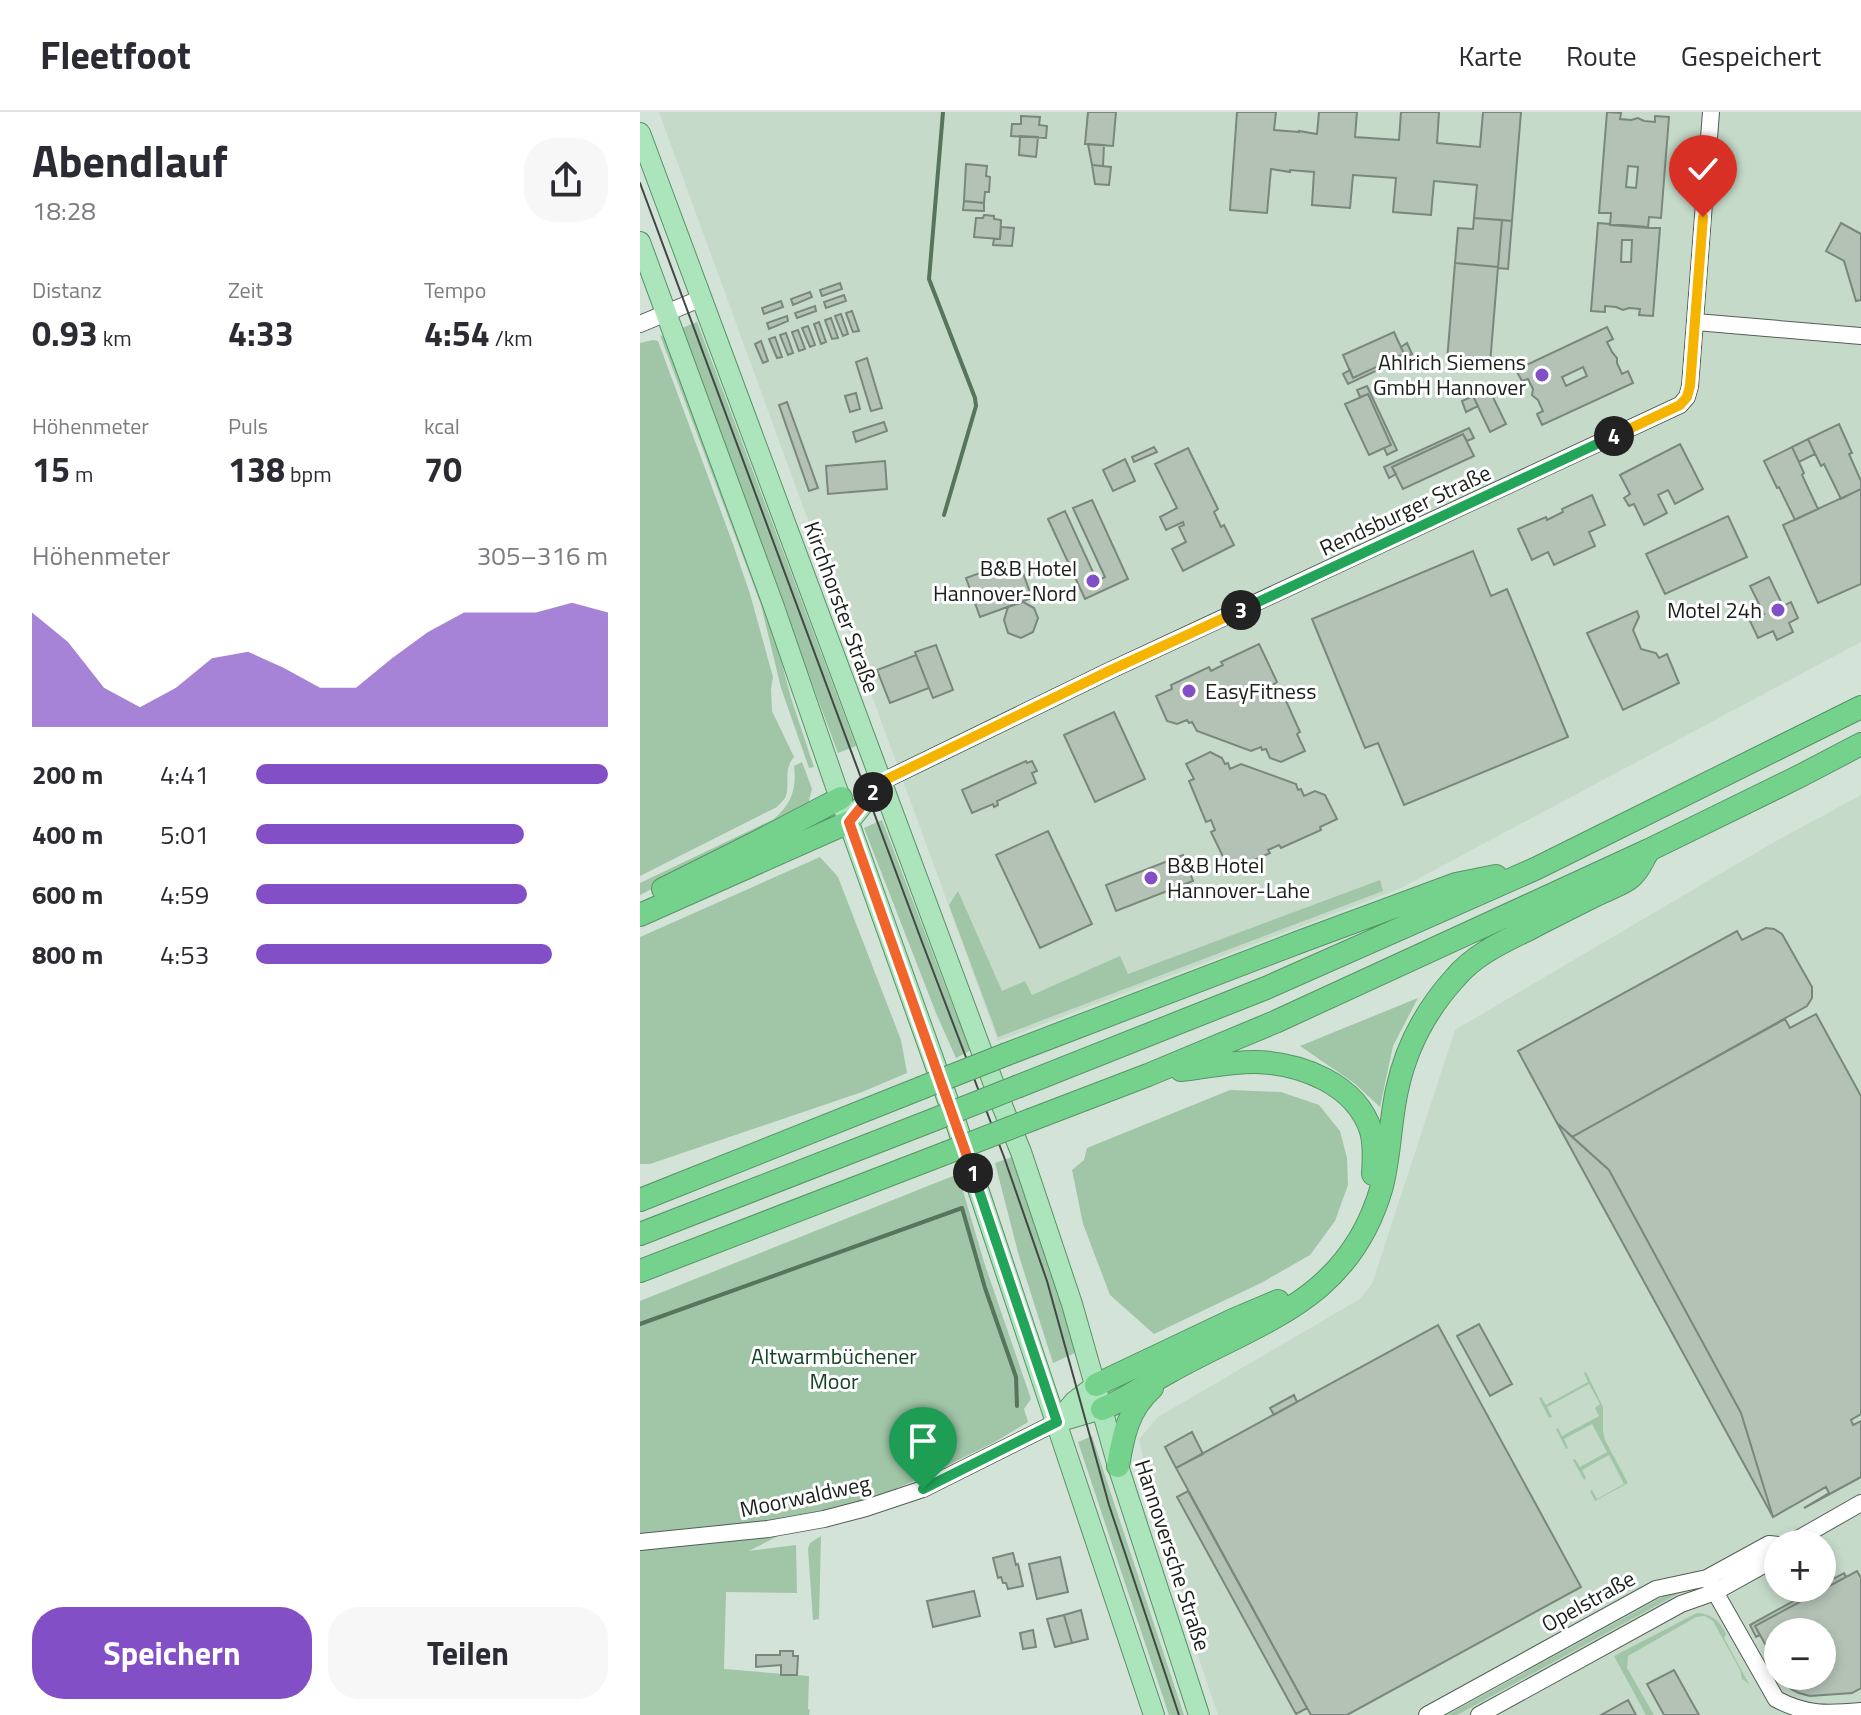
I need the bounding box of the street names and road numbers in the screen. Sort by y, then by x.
street label: Rendsburger Straße [1314,455,1496,565]
street label: Kirchhorster Straße [795,516,889,698]
street label: Hannoversche Straße [1126,1455,1220,1655]
street label: Moorwaldweg [737,1466,873,1526]
street label: Opelstraße [1535,1561,1641,1641]

